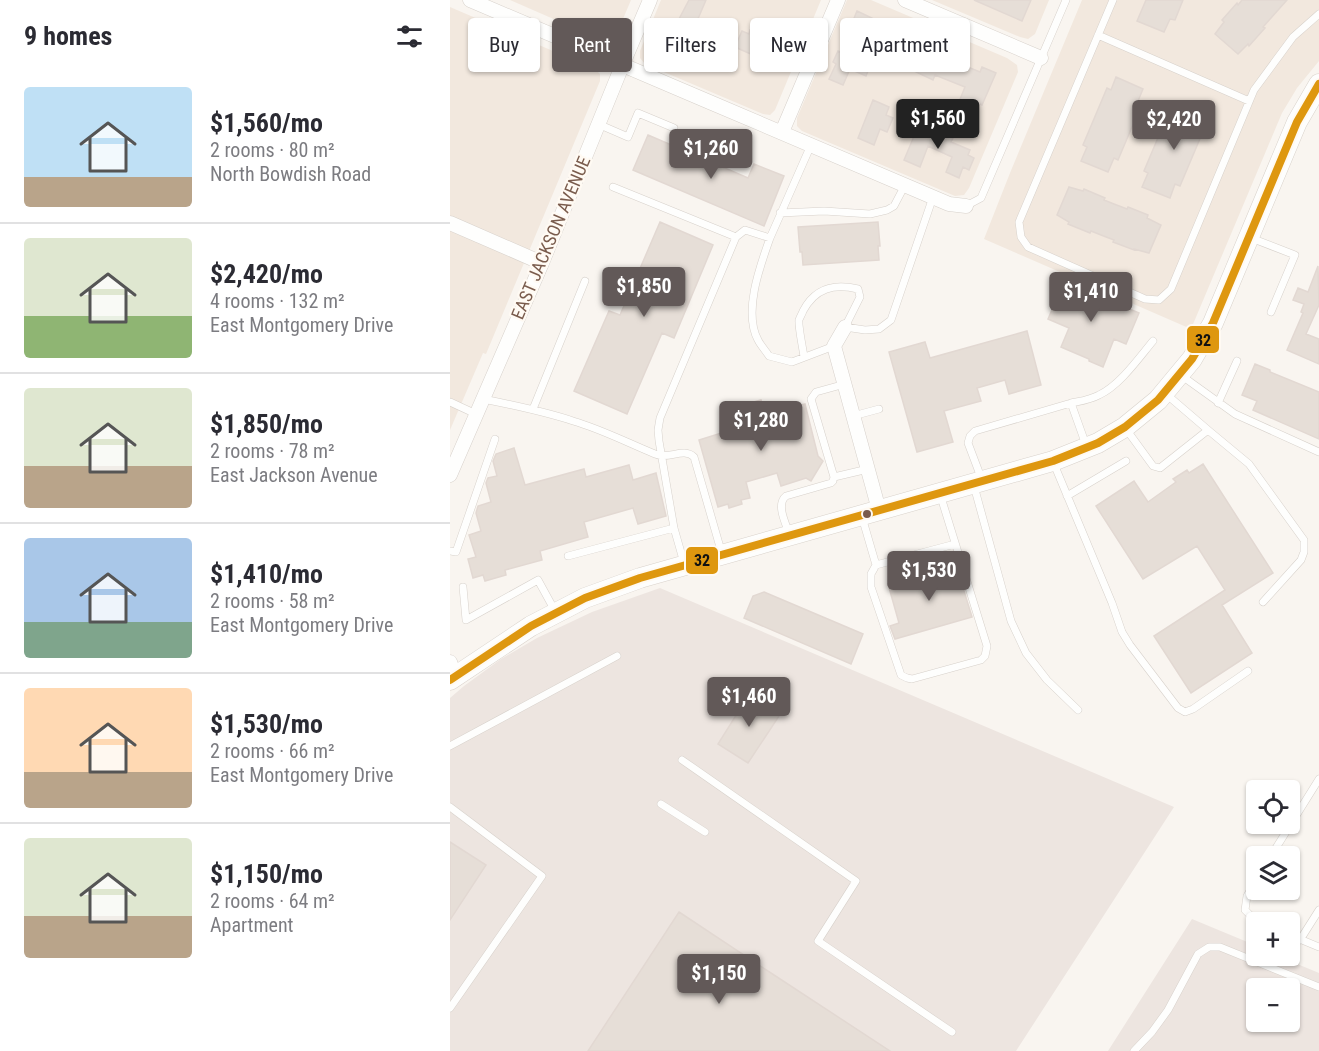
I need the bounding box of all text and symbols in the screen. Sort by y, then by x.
chip: Buy [468,18,540,72]
chip: Rent [552,18,632,72]
chip: Filters [644,18,738,72]
chip: New [750,18,828,72]
chip: Apartment [840,18,970,72]
icon: filters [393,20,426,53]
text: 9 homes [24,21,112,51]
pin: $1,560 [889,99,987,150]
pin: $2,420 [1125,100,1223,151]
text: $1,560 [910,106,966,130]
text: $2,420 [1146,107,1202,131]
text: $1,560/mo [210,108,323,138]
icon: home [72,111,144,183]
pin: $1,260 [662,129,760,180]
text: $1,260 [683,136,739,160]
text: 2 rooms · 80 m² [210,138,335,162]
street label: EAST JACKSON AVENUE [507,153,594,322]
text: North Bowdish Road [210,162,371,186]
text: $2,420/mo [210,259,323,289]
icon: home [72,262,144,334]
pin: $1,850 [595,267,693,318]
pin: $1,410 [1042,272,1140,323]
text: $1,850 [616,274,672,298]
text: $1,410 [1063,279,1119,303]
text: 4 rooms · 132 m² [210,289,345,313]
text: East Montgomery Drive [210,313,393,337]
line badge: 32 [1186,325,1220,354]
text: 32 [1195,331,1211,350]
pin: $1,280 [712,401,810,452]
text: $1,280 [733,408,789,432]
text: $1,850/mo [210,409,323,439]
icon: home [72,412,144,484]
text: 2 rooms · 78 m² [210,439,335,463]
text: East Jackson Avenue [210,463,378,487]
unlabelled marker [861,508,873,520]
line badge: 32 [685,546,719,575]
text: 32 [694,551,710,570]
pin: $1,530 [880,551,978,602]
text: $1,530 [901,558,957,582]
text: $1,410/mo [210,559,323,589]
icon: home [72,562,144,634]
text: 2 rooms · 58 m² [210,589,335,613]
text: East Montgomery Drive [210,613,393,637]
pin: $1,460 [700,677,798,728]
text: $1,460 [721,684,777,708]
text: $1,530/mo [210,709,323,739]
icon: home [72,712,144,784]
text: 2 rooms · 66 m² [210,739,335,763]
text: East Montgomery Drive [210,763,393,787]
map controls [1246,780,1300,1032]
button: locate [1246,780,1300,834]
button: layers [1246,846,1300,900]
text: $1,150/mo [210,859,323,889]
icon: home [72,862,144,934]
text: 2 rooms · 64 m² [210,889,335,913]
button: + [1246,912,1300,966]
text: Apartment [210,913,294,937]
pin: $1,150 [670,954,768,1005]
text: $1,150 [691,961,747,985]
button: − [1246,978,1300,1032]

